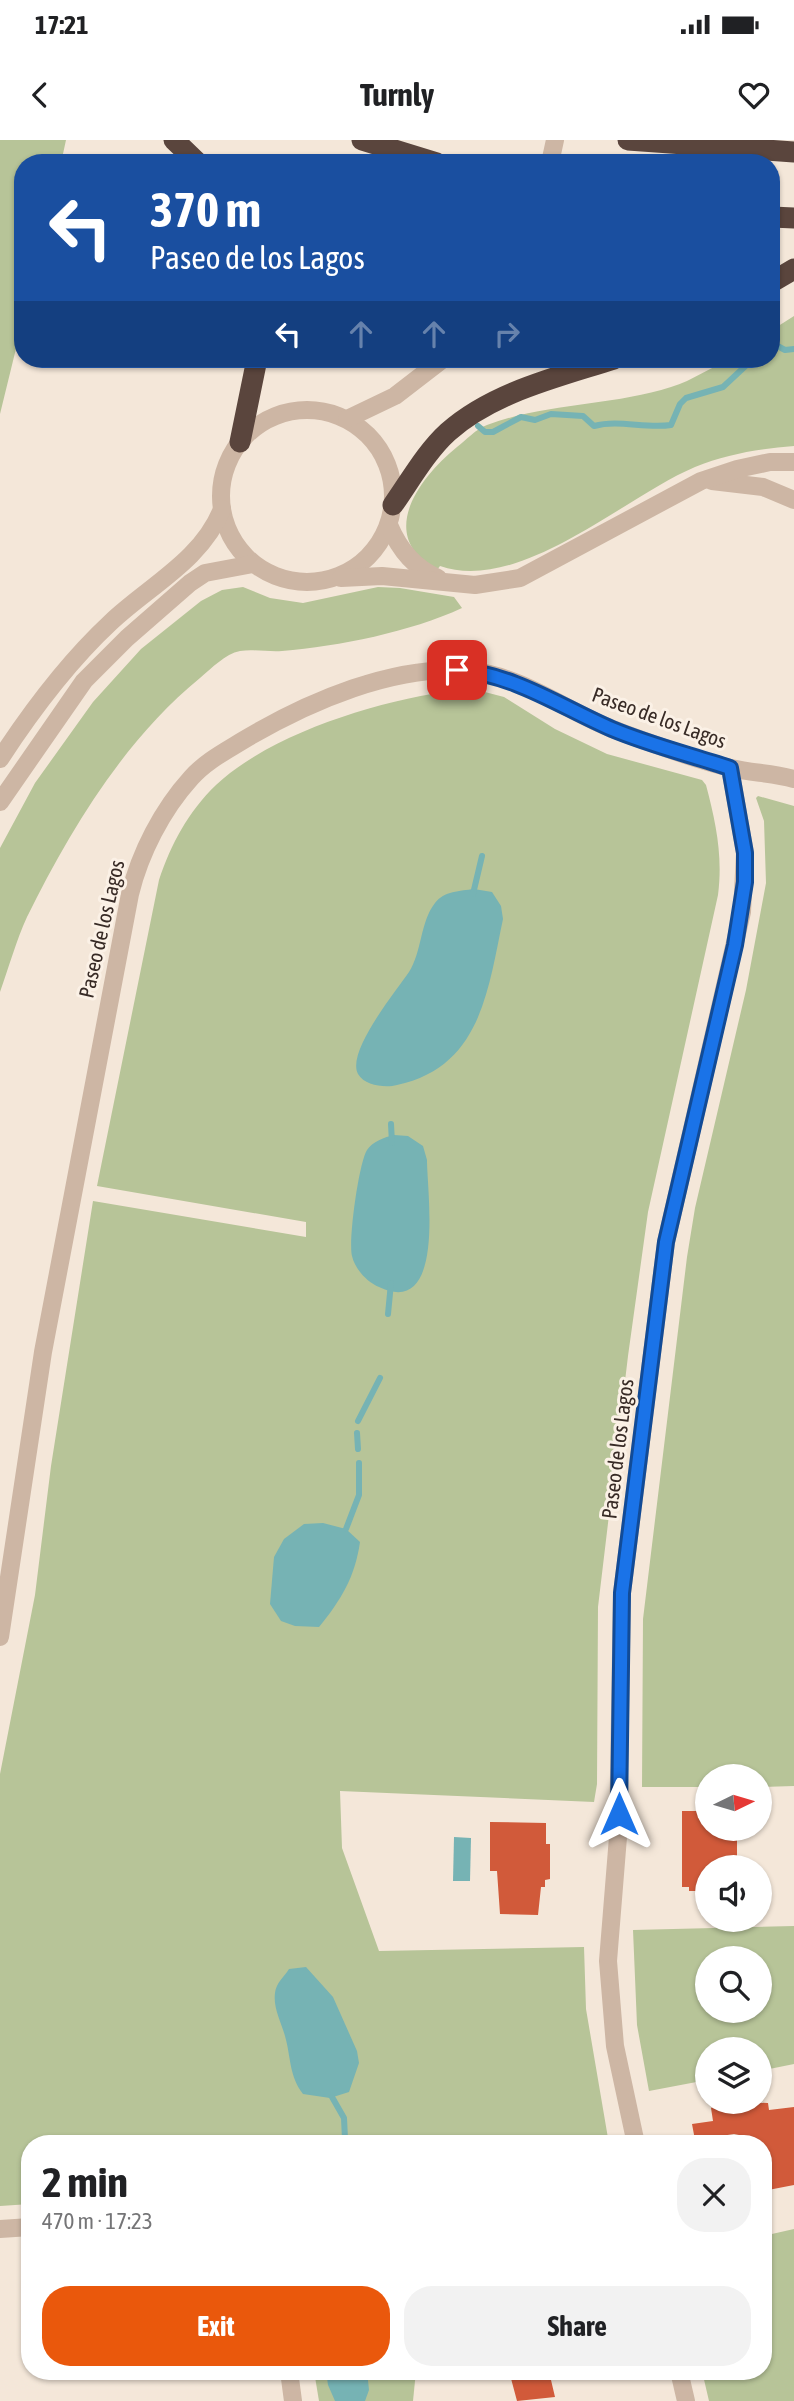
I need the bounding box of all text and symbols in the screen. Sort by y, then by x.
text: 17:21 [35,10,89,40]
icon: back [21,76,59,114]
text: Turnly [360,76,434,113]
icon: heart [735,76,773,114]
text: 370 m [150,181,261,237]
icon: left [35,182,126,273]
text: Paseo de los Lagos [150,239,365,276]
icon: left [269,315,307,353]
icon: ahead [342,315,380,353]
icon: ahead [415,315,453,353]
icon: right [488,315,526,353]
pin [427,640,487,700]
icon: arrive [438,651,476,689]
street label: Paseo de los Lagos [589,682,730,752]
street label: Paseo de los Lagos [73,857,129,1000]
street label: Paseo de los Lagos [597,1377,638,1520]
north arrow [695,1764,772,1841]
map controls [695,1764,772,2114]
position arrow [582,1777,656,1851]
button: sound [695,1855,772,1932]
button: search [695,1946,772,2023]
button: layers [695,2037,772,2114]
text: 2 min [42,2158,128,2206]
button: close [677,2158,751,2232]
text: 470 m · 17:23 [42,2208,153,2234]
button: Exit [42,2286,390,2366]
button: Share [404,2286,751,2366]

